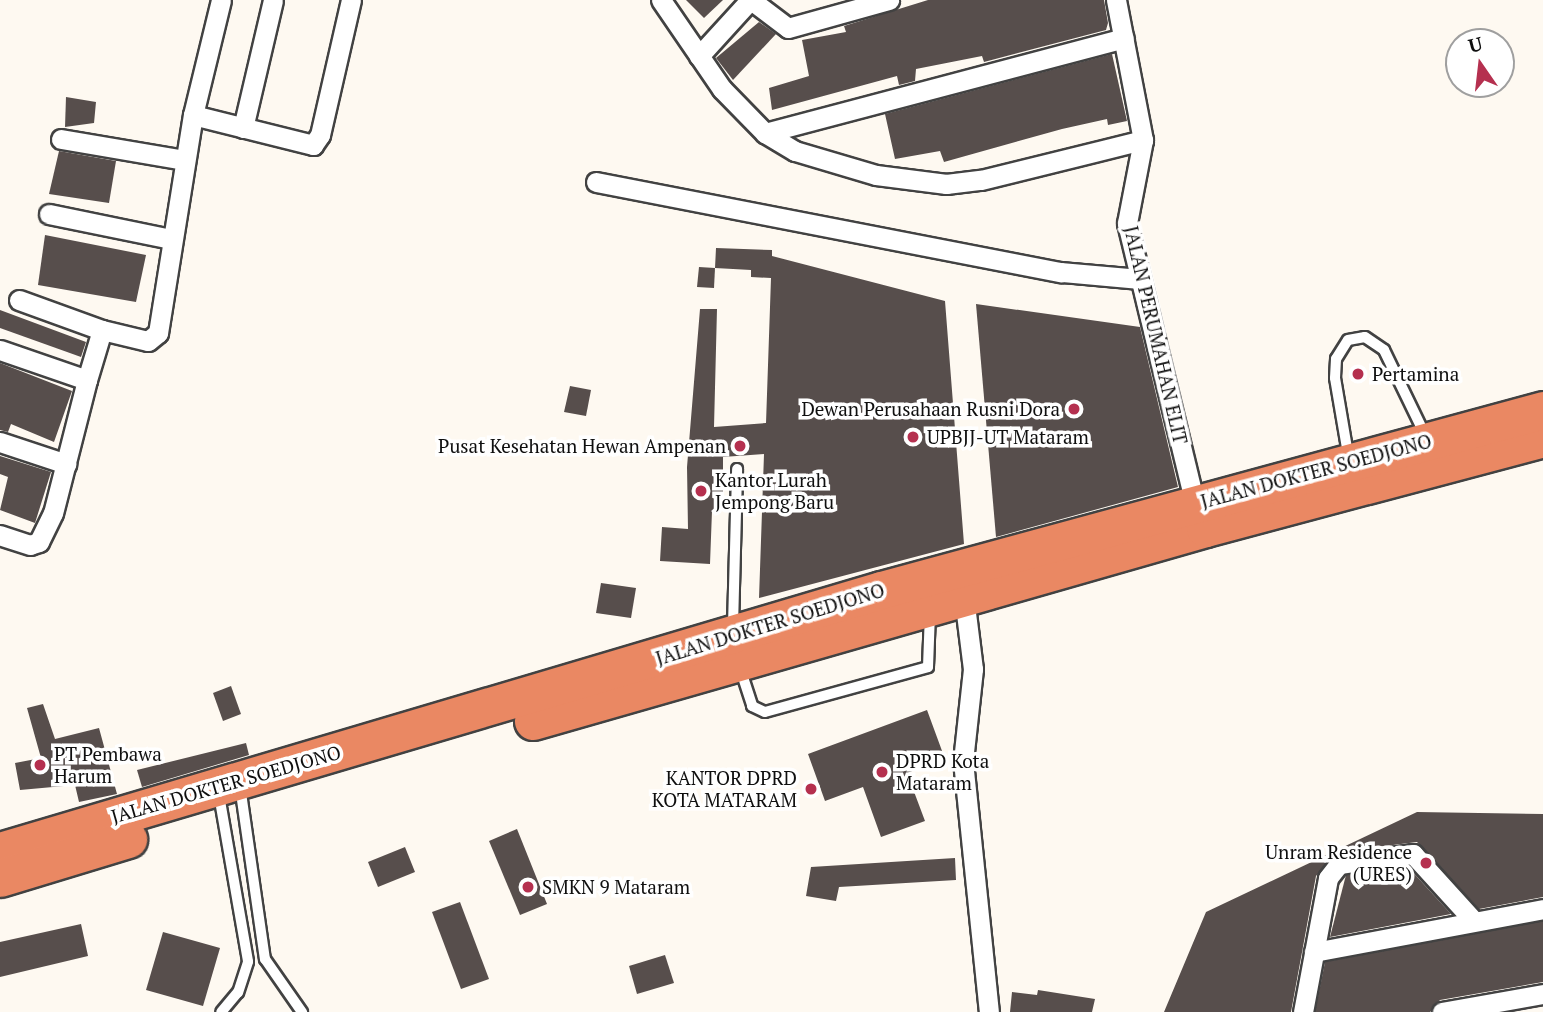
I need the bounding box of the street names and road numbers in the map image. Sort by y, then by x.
street label: JALAN PERUMAHAN ELIT [1120,224,1192,446]
street label: JALAN DOKTER SOEDJONO [1198,429,1434,513]
street label: JALAN DOKTER SOEDJONO [653,578,887,670]
street label: JALAN DOKTER SOEDJONO [108,740,344,828]

